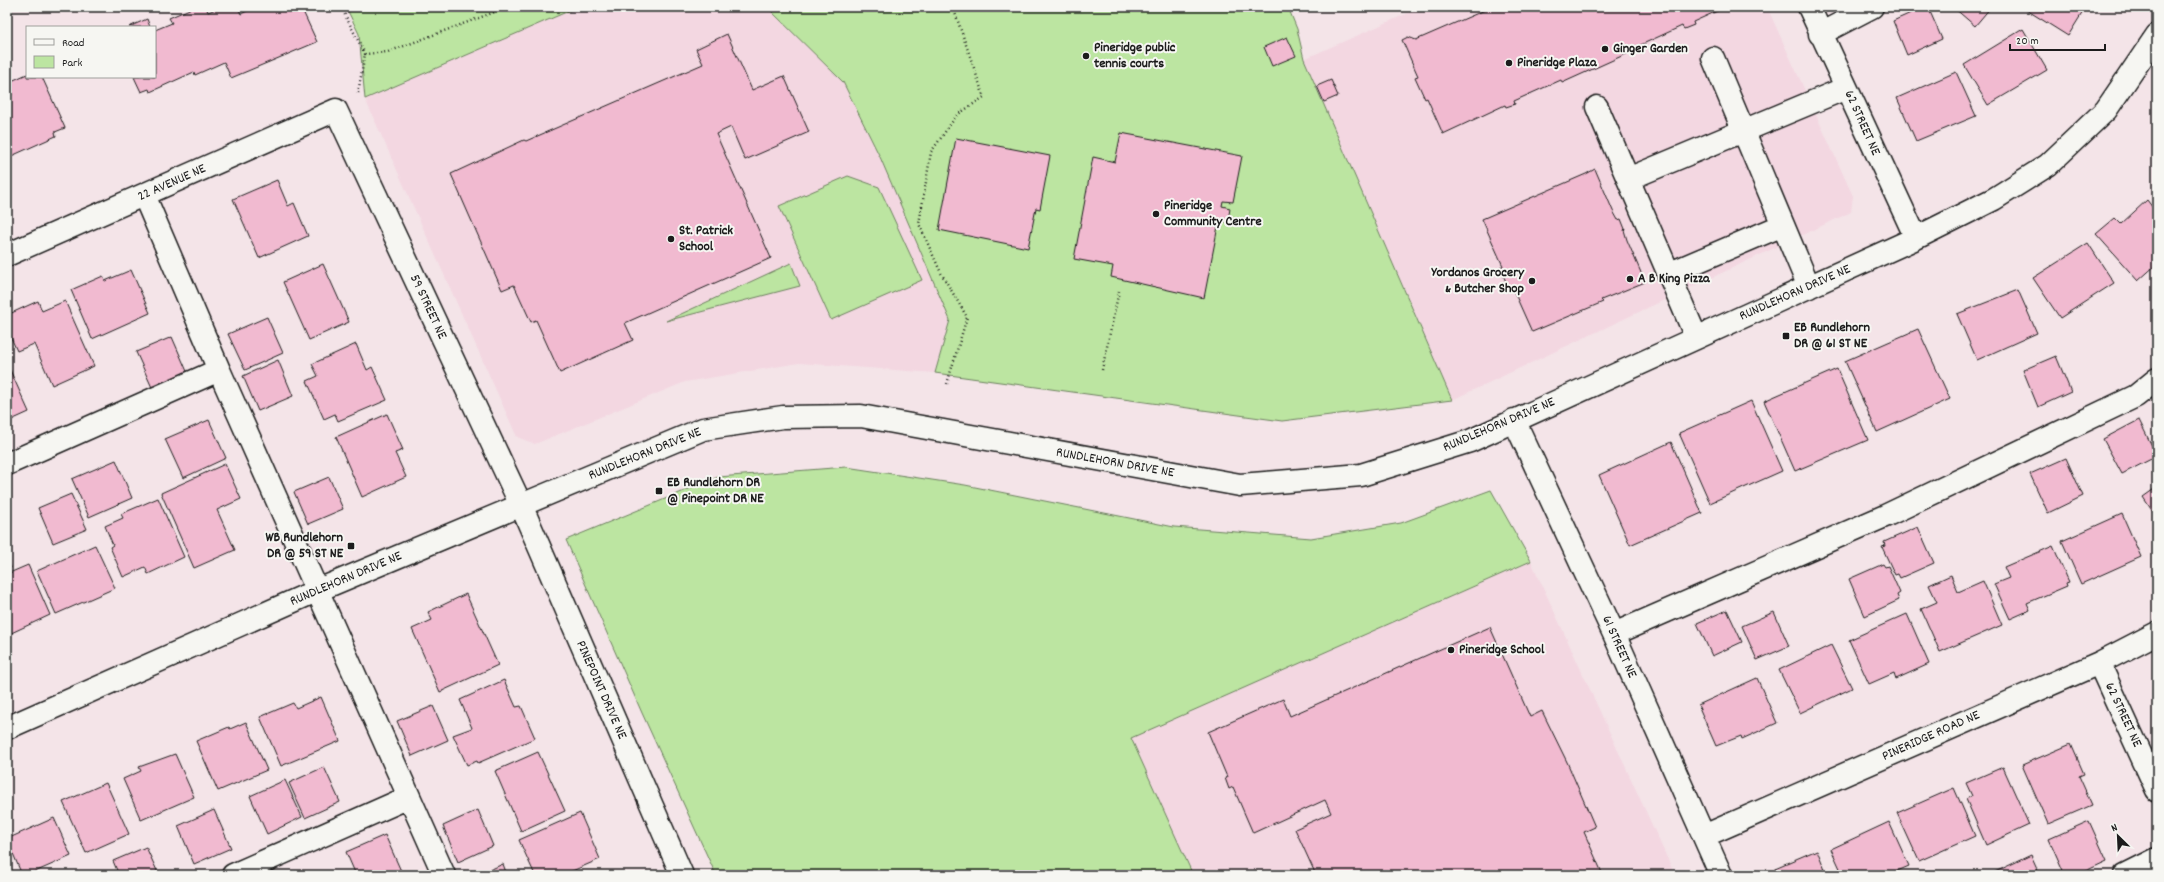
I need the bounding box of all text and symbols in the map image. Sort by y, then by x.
legend [26,26,156,78]
scale bar [2010,26,2105,52]
text: 20 m [2016,33,2039,50]
text: Road [62,35,84,52]
place label: Pineridge public tennis courts [1094,38,1176,74]
place label: Ginger Garden [1613,39,1688,59]
marker: Ginger Garden [1600,44,1610,54]
marker: Pineridge public tennis courts [1081,51,1091,61]
place label: Pineridge Plaza [1517,53,1598,73]
text: Park [62,55,83,72]
marker: Pineridge Plaza [1504,58,1514,68]
street label: 62 STREET NE [1839,87,1886,159]
street label: 22 AVENUE NE [135,159,210,207]
place label: Pineridge Community Centre [1164,196,1262,232]
marker: Pineridge Community Centre [1151,209,1161,219]
place label: St. Patrick School [679,221,733,257]
marker: St. Patrick School [666,234,676,244]
street label: RUNDLEHORN DRIVE NE [1736,259,1854,327]
place label: Yordanos Grocery & Butcher Shop [1430,263,1525,299]
place label: A B King Pizza [1638,269,1711,289]
street label: 59 STREET NE [404,271,452,343]
marker: A B King Pizza [1625,274,1635,284]
marker: Yordanos Grocery & Butcher Shop [1527,276,1537,286]
place label: EB Rundlehorn DR @ 61 ST NE [1794,318,1870,354]
marker: EB Rundlehorn DR @ 61 ST NE [1781,331,1791,341]
street label: RUNDLEHORN DRIVE NE [1440,392,1559,458]
street label: RUNDLEHORN DRIVE NE [586,422,705,486]
street label: RUNDLEHORN DRIVE NE [1054,443,1176,483]
place label: EB Rundlehorn DR @ Pinepoint DR NE [667,473,764,509]
marker: EB Rundlehorn DR @ Pinepoint DR NE [654,486,664,496]
place label: WB Rundlehorn DR @ 59 ST NE [265,528,344,564]
marker: WB Rundlehorn DR @ 59 ST NE [346,541,356,551]
street label: RUNDLEHORN DRIVE NE [287,546,406,612]
street label: 61 STREET NE [1596,613,1642,682]
street label: PINEPOINT DRIVE NE [570,637,632,743]
place label: Pineridge School [1459,640,1545,660]
marker: Pineridge School [1446,645,1456,655]
street label: 62 STREET NE [2099,679,2147,751]
street label: PINERIDGE ROAD NE [1879,705,1984,767]
north arrow [2098,816,2138,856]
text: N [2109,820,2121,837]

